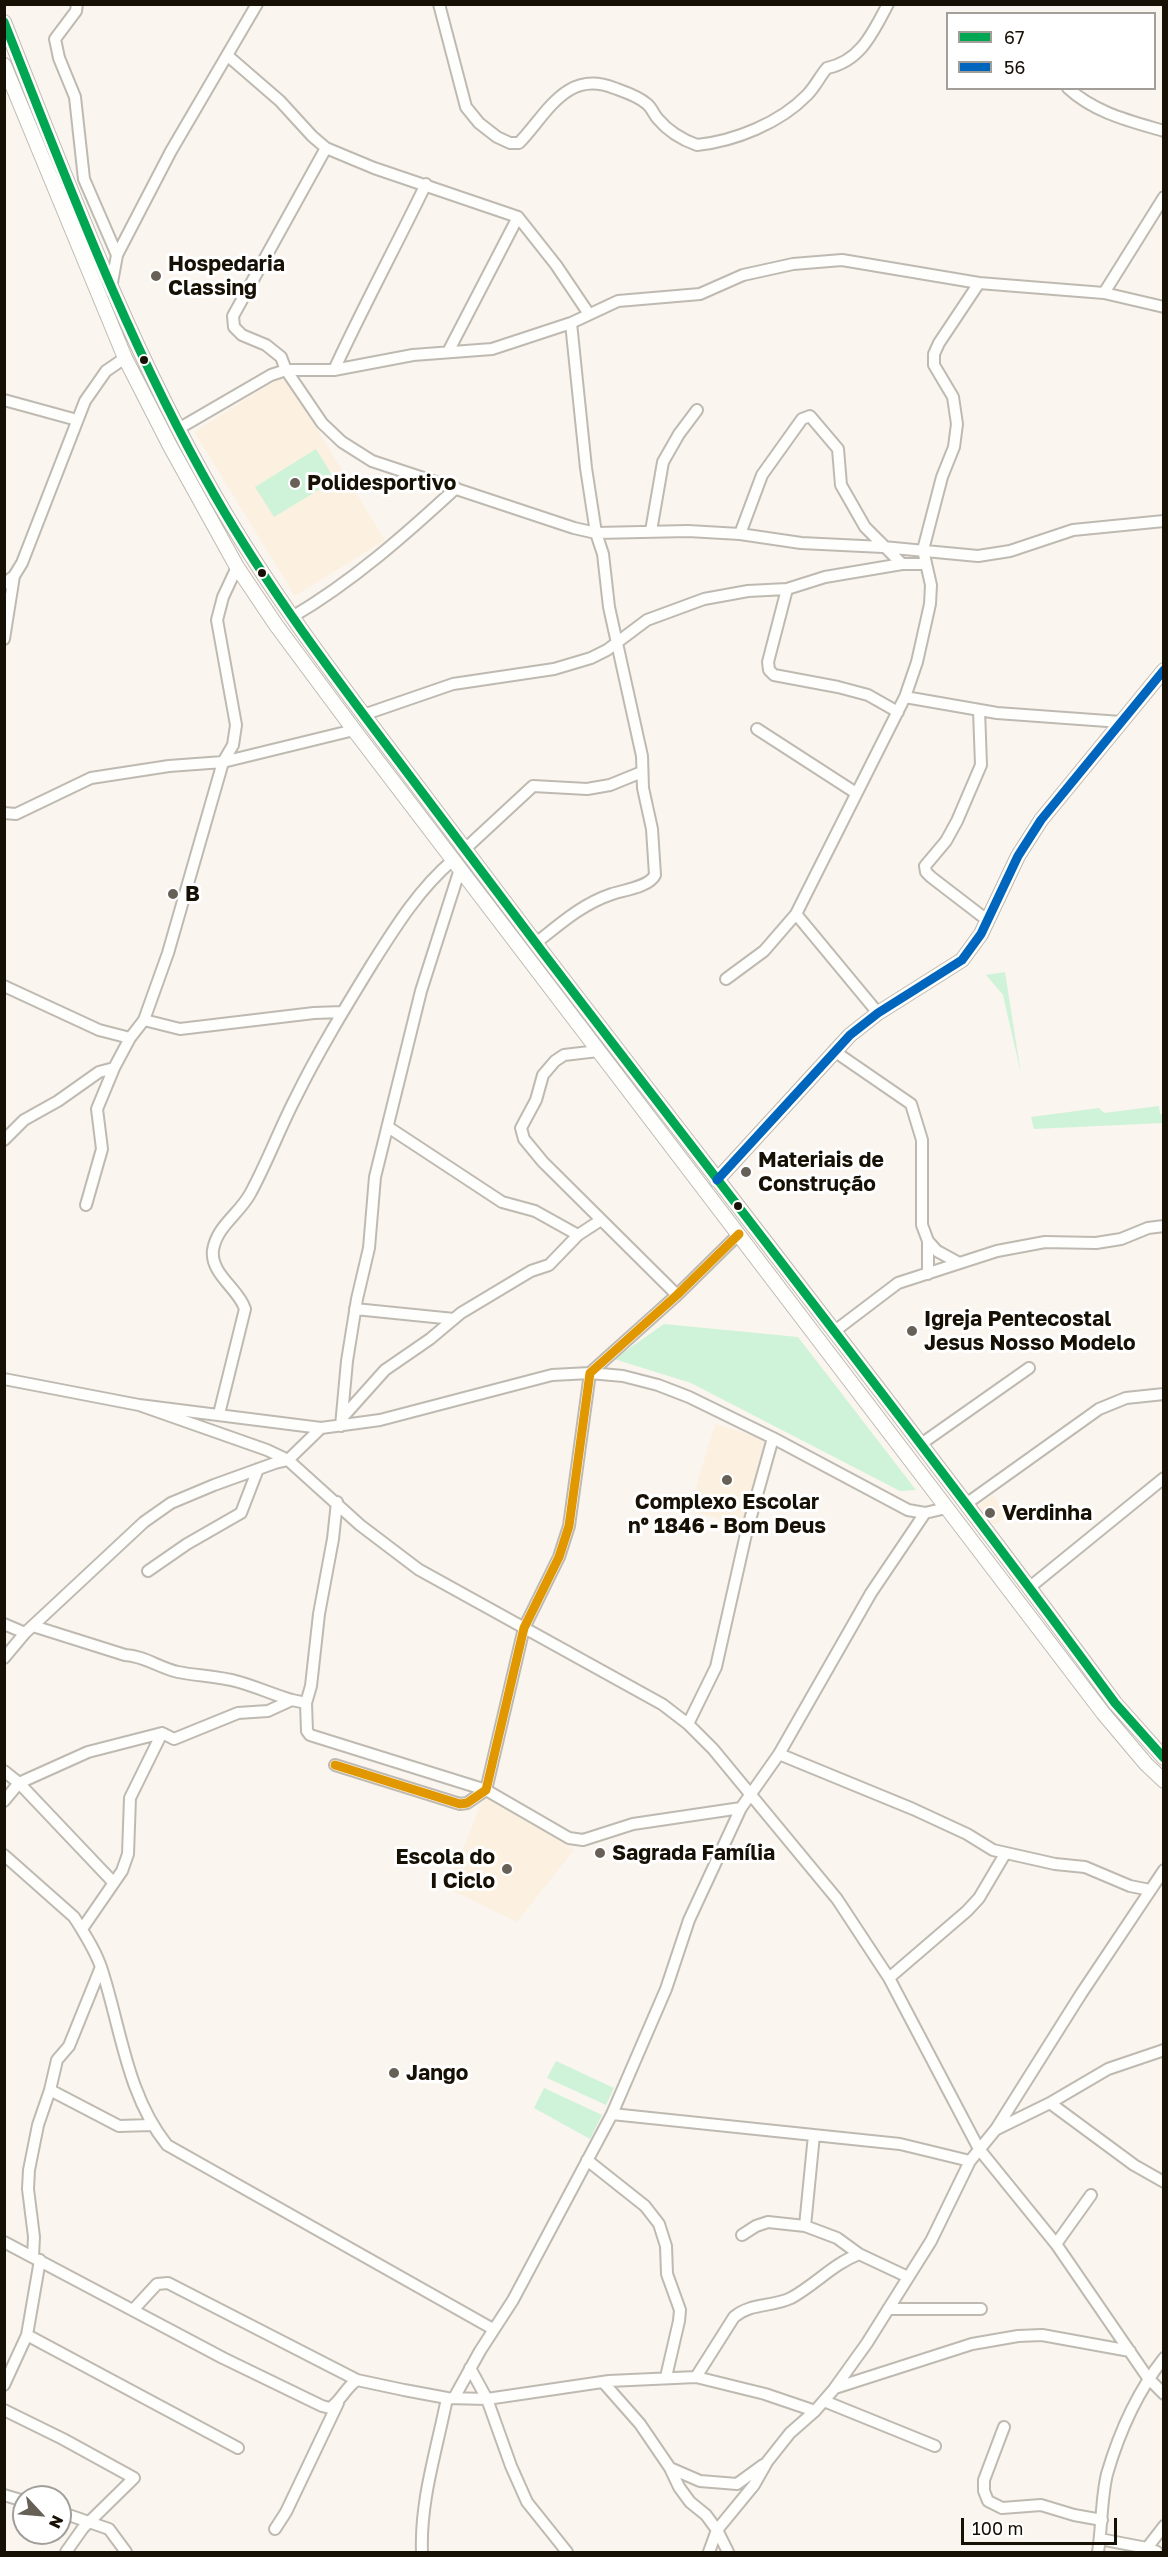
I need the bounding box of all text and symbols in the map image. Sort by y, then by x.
legend [946,12,1156,90]
text: 67 [1004,26,1024,48]
text: 56 [1004,56,1025,78]
place label: Hospedaria Classing [168,251,285,301]
marker: Hospedaria Classing [149,269,163,283]
unlabelled marker [138,354,150,366]
place label: Polidesportivo [307,470,456,496]
marker: Polidesportivo [288,476,302,490]
unlabelled marker [256,567,268,579]
place label: B [185,881,200,907]
marker: B [166,887,180,901]
place label: Materiais de Construção [758,1147,884,1197]
marker: Materiais de Construção [739,1165,753,1179]
unlabelled marker [732,1200,744,1212]
place label: Igreja Pentecostal Jesus Nosso Modelo [924,1306,1136,1356]
marker: Igreja Pentecostal Jesus Nosso Modelo [905,1324,919,1338]
marker: Complexo Escolar nº 1846 - Bom Deus [720,1473,734,1487]
place label: Complexo Escolar nº 1846 - Bom Deus [628,1489,826,1539]
place label: Verdinha [1002,1500,1092,1526]
marker: Verdinha [983,1506,997,1520]
place label: Sagrada Família [612,1840,775,1866]
place label: Escola do I Ciclo [395,1844,495,1894]
marker: Sagrada Família [593,1846,607,1860]
marker: Escola do I Ciclo [500,1862,514,1876]
place label: Jango [406,2060,468,2086]
marker: Jango [387,2066,401,2080]
north arrow [12,2485,72,2545]
scale bar [964,2506,1120,2544]
text: N [45,2512,68,2532]
text: 100 m [972,2517,1023,2539]

